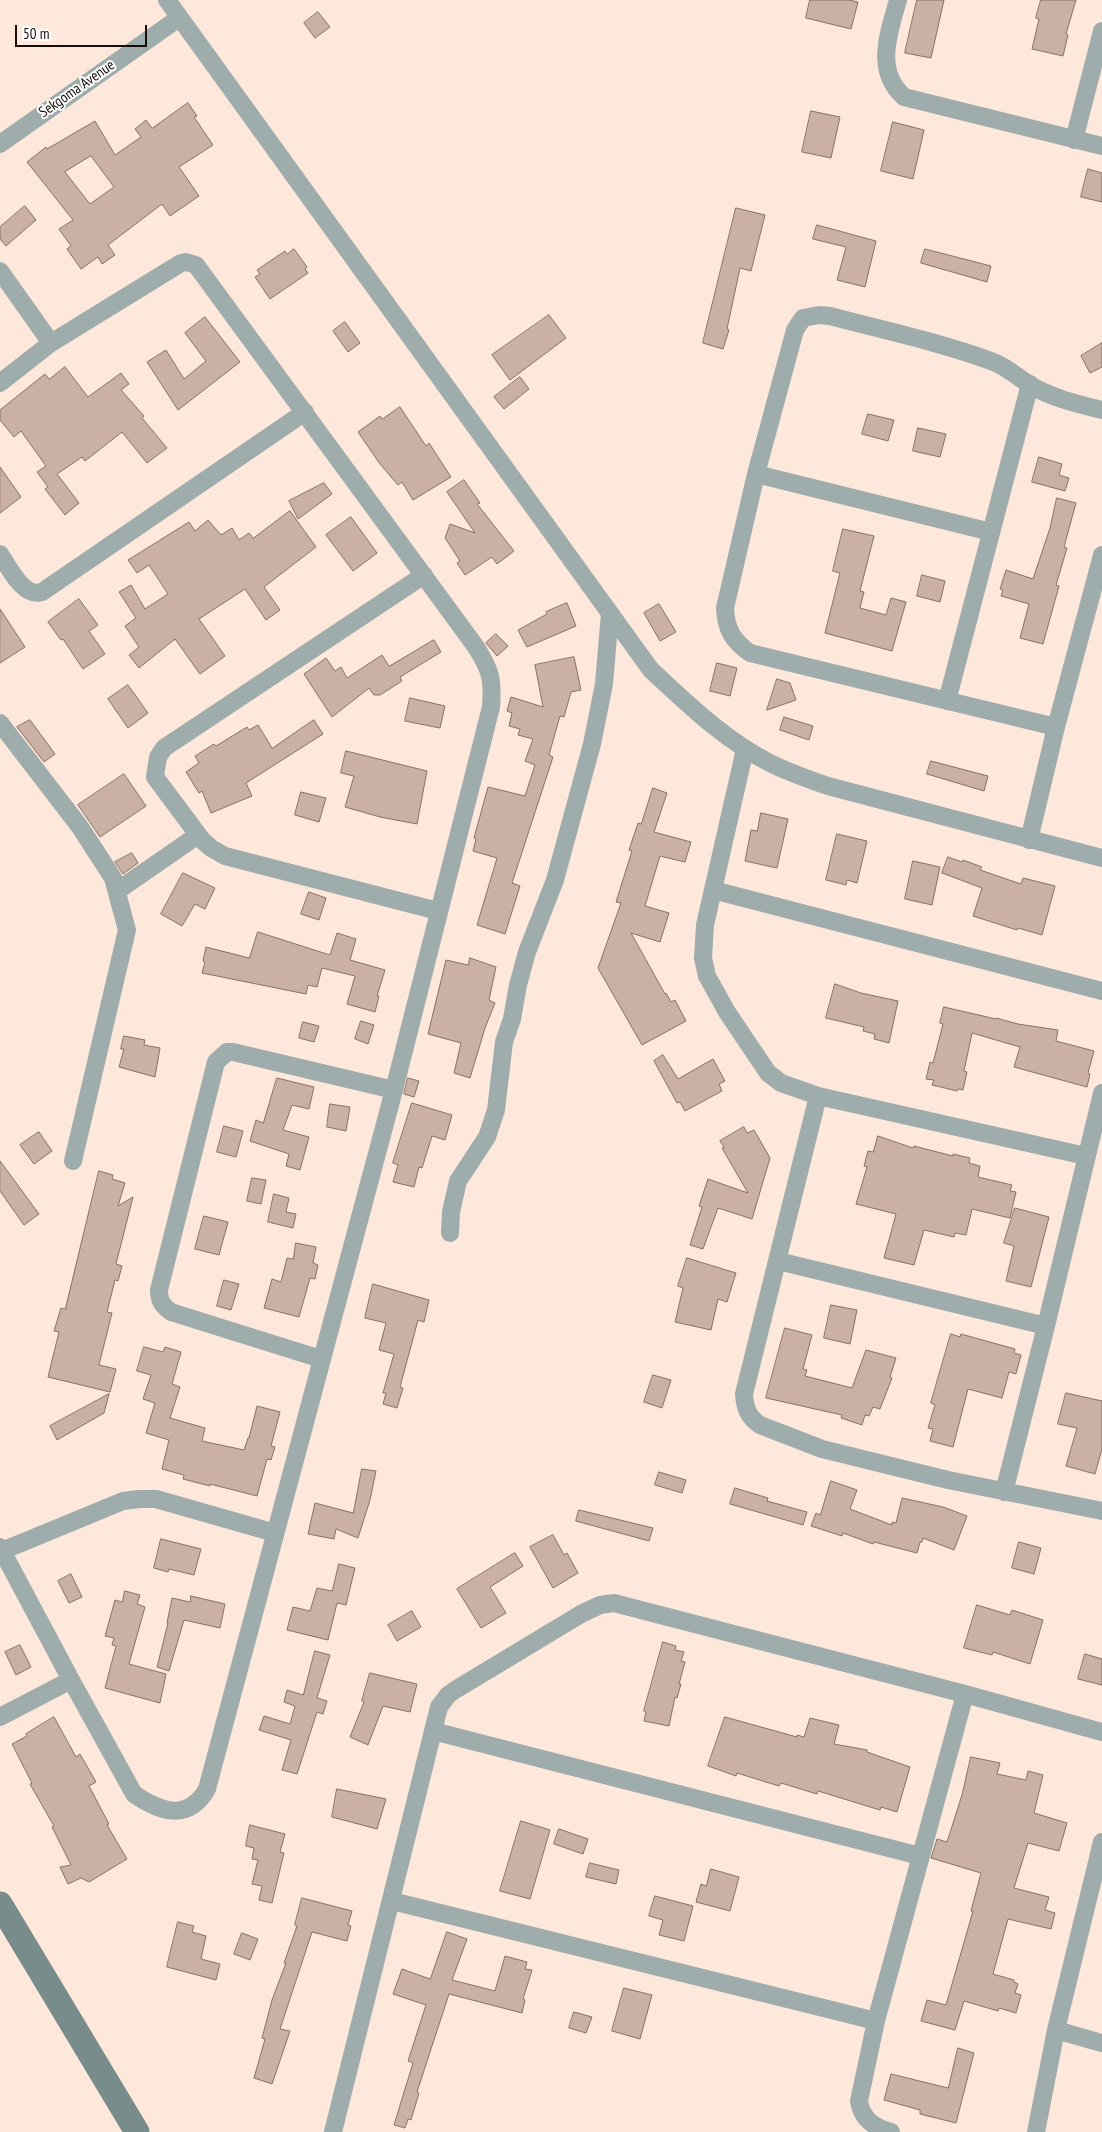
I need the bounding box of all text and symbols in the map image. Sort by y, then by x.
scale bar [18,15,150,47]
text: 50 m [23,24,49,43]
street label: Sekgoma Avenue [36,56,118,122]

